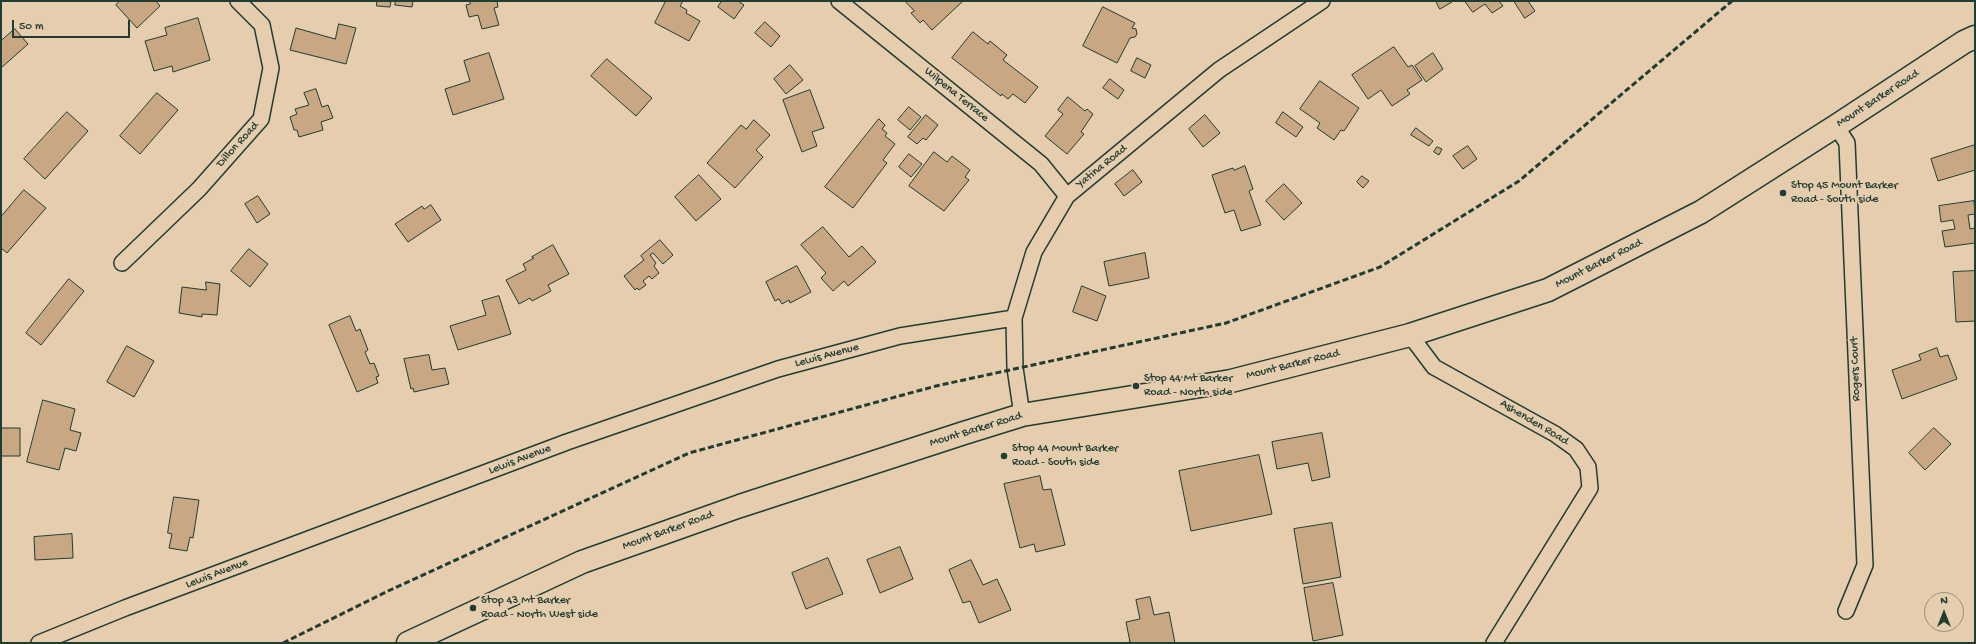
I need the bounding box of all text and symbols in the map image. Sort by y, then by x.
scale bar [14,12,132,38]
text: 50 m [19,20,44,34]
street label: Wilpena Terrace [921,65,991,125]
street label: Mount Barker Road [1834,67,1922,131]
street label: Dillon Road [214,119,262,171]
street label: Yatina Road [1074,142,1130,192]
place label: Stop 45 Mount Barker Road - South side [1791,179,1898,207]
marker: Stop 45 Mount Barker Road - South side [1778,188,1788,198]
street label: Mount Barker Road [1553,236,1645,292]
street label: Rogers Court [1848,336,1864,402]
street label: Lewis Avenue [793,341,861,371]
street label: Mount Barker Road [1245,346,1341,384]
place label: Stop 44 Mt Barker Road - North side [1144,372,1233,400]
marker: Stop 44 Mt Barker Road - North side [1131,381,1141,391]
street label: Ashenden Road [1497,397,1571,449]
street label: Mount Barker Road [928,409,1024,451]
street label: Lewis Avenue [487,441,553,479]
place label: Stop 44 Mount Barker Road - South side [1012,442,1118,470]
marker: Stop 44 Mount Barker Road - South side [999,451,1009,461]
street label: Mount Barker Road [621,508,715,554]
street label: Lewis Avenue [184,555,250,593]
north arrow [1924,592,1964,632]
place label: Stop 43 Mt Barker Road - North West side [481,594,598,622]
text: N [1940,595,1948,607]
marker: Stop 43 Mt Barker Road - North West side [468,603,478,613]

